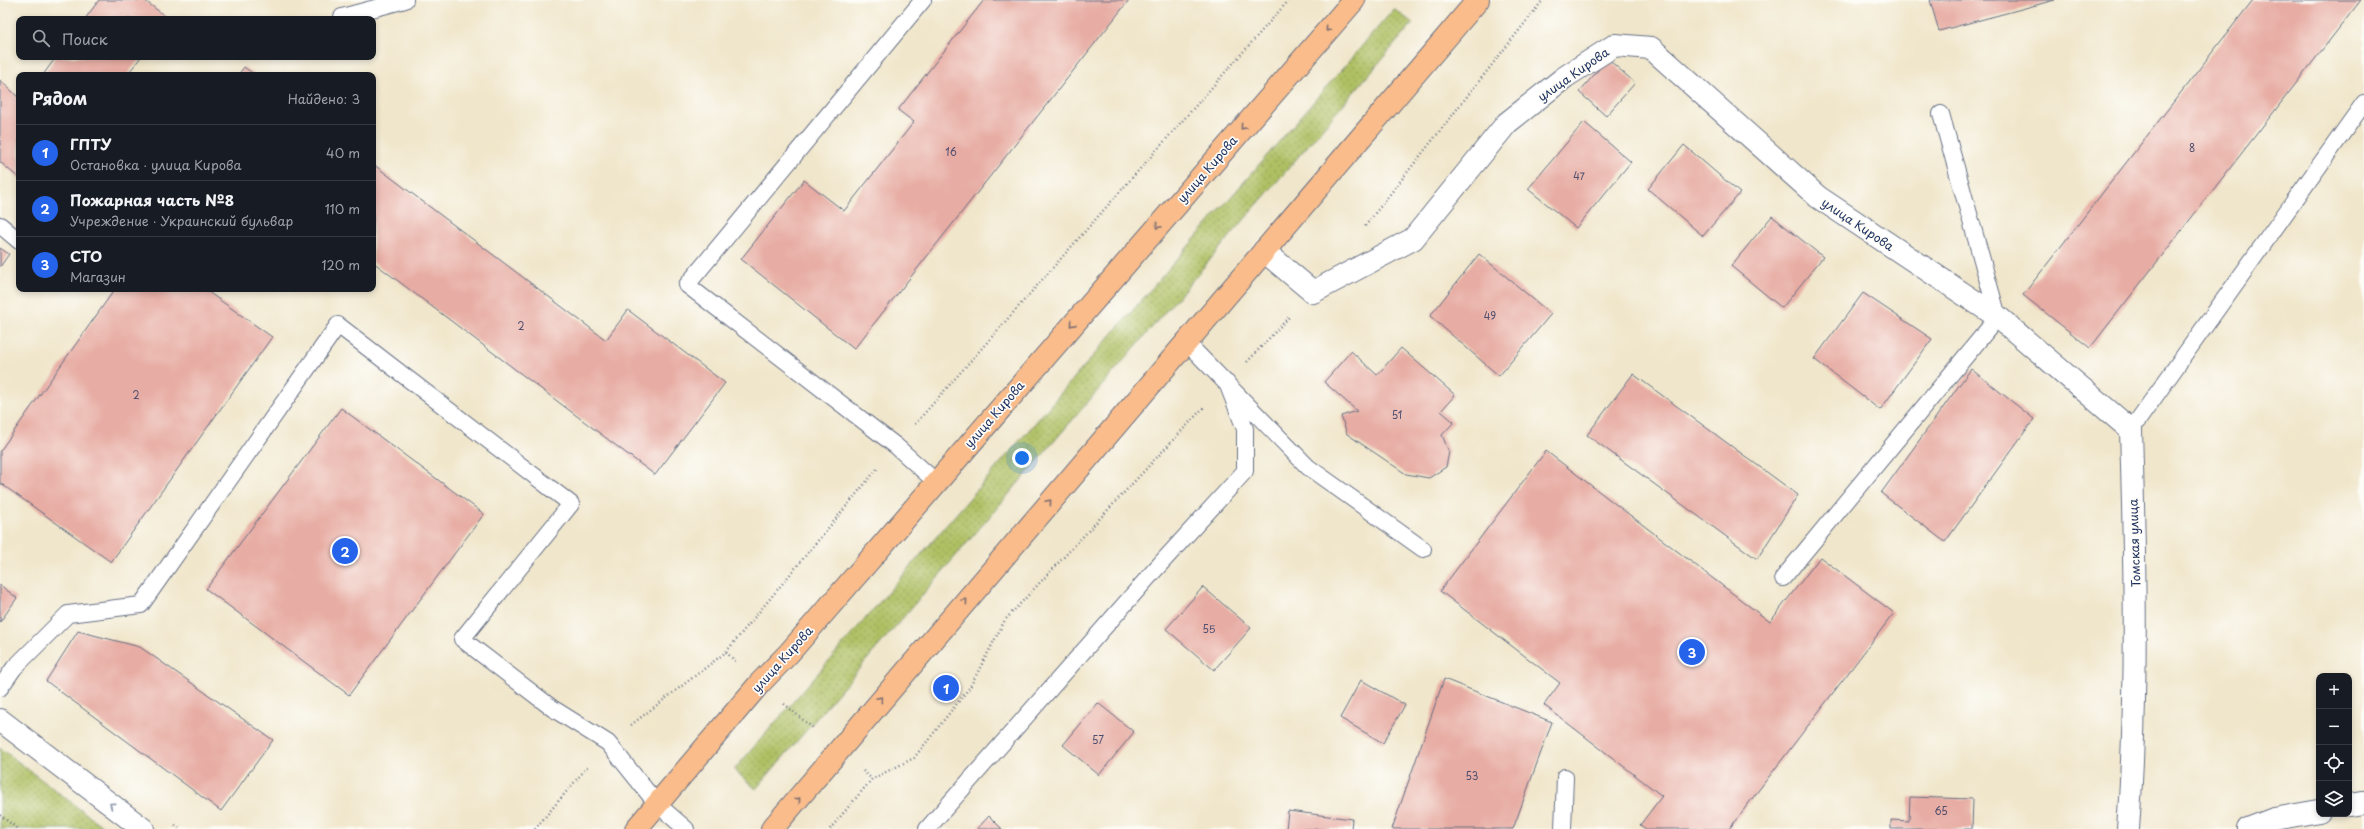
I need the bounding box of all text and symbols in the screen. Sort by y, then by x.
search box [16,16,376,60]
one-way arrow [1326,25,1333,32]
icon: search [30,27,52,49]
text: Поиск [62,27,108,50]
street label: улица Кирова [1534,42,1613,105]
text: Рядом [32,85,87,111]
text: Найдено: 3 [288,89,360,108]
one-way arrow [1241,123,1248,130]
street label: улица Кирова [1173,131,1242,206]
text: ГПТУ [70,132,111,155]
house number: 8 [2189,140,2195,155]
text: 1 [42,143,48,162]
text: 40 m [326,143,360,162]
house number: 16 [945,144,957,159]
text: Остановка · улица Кирова [70,155,242,174]
house number: 47 [1573,168,1586,183]
text: Пожарная часть №8 [70,188,234,211]
street label: улица Кирова [1818,193,1898,255]
text: 2 [40,199,50,218]
text: 110 m [325,199,360,218]
text: Учреждение · Украинский бульвар [70,211,293,230]
one-way arrow [1155,221,1162,228]
text: СТО [70,244,102,267]
text: 3 [41,255,49,274]
text: 120 m [321,255,360,274]
text: Магазин [70,267,126,286]
house number: 49 [1484,308,1496,323]
house number: 2 [517,318,525,333]
one-way arrow [1070,319,1077,326]
street label: улица Кирова [960,376,1029,451]
house number: 2 [132,387,140,402]
house number: 51 [1392,407,1402,422]
your location [1012,448,1032,468]
street label: Томская улица [2123,498,2145,587]
one-way arrow [1045,499,1052,506]
pin: 2 [332,536,358,566]
one-way arrow [960,598,967,605]
house number: 55 [1203,621,1216,636]
street label: улица Кирова [747,622,817,696]
pin: 3 [1679,637,1705,667]
pin: 1 [933,673,959,703]
map controls [2316,673,2352,817]
button: + [2316,673,2352,709]
one-way arrow [876,697,883,704]
button: − [2316,709,2352,745]
house number: 57 [1092,732,1104,747]
button: locate [2316,745,2352,781]
house number: 53 [1466,768,1478,783]
button: layers [2316,781,2352,817]
one-way arrow [793,797,800,804]
one-way arrow [109,803,116,810]
house number: 65 [1934,803,1948,818]

